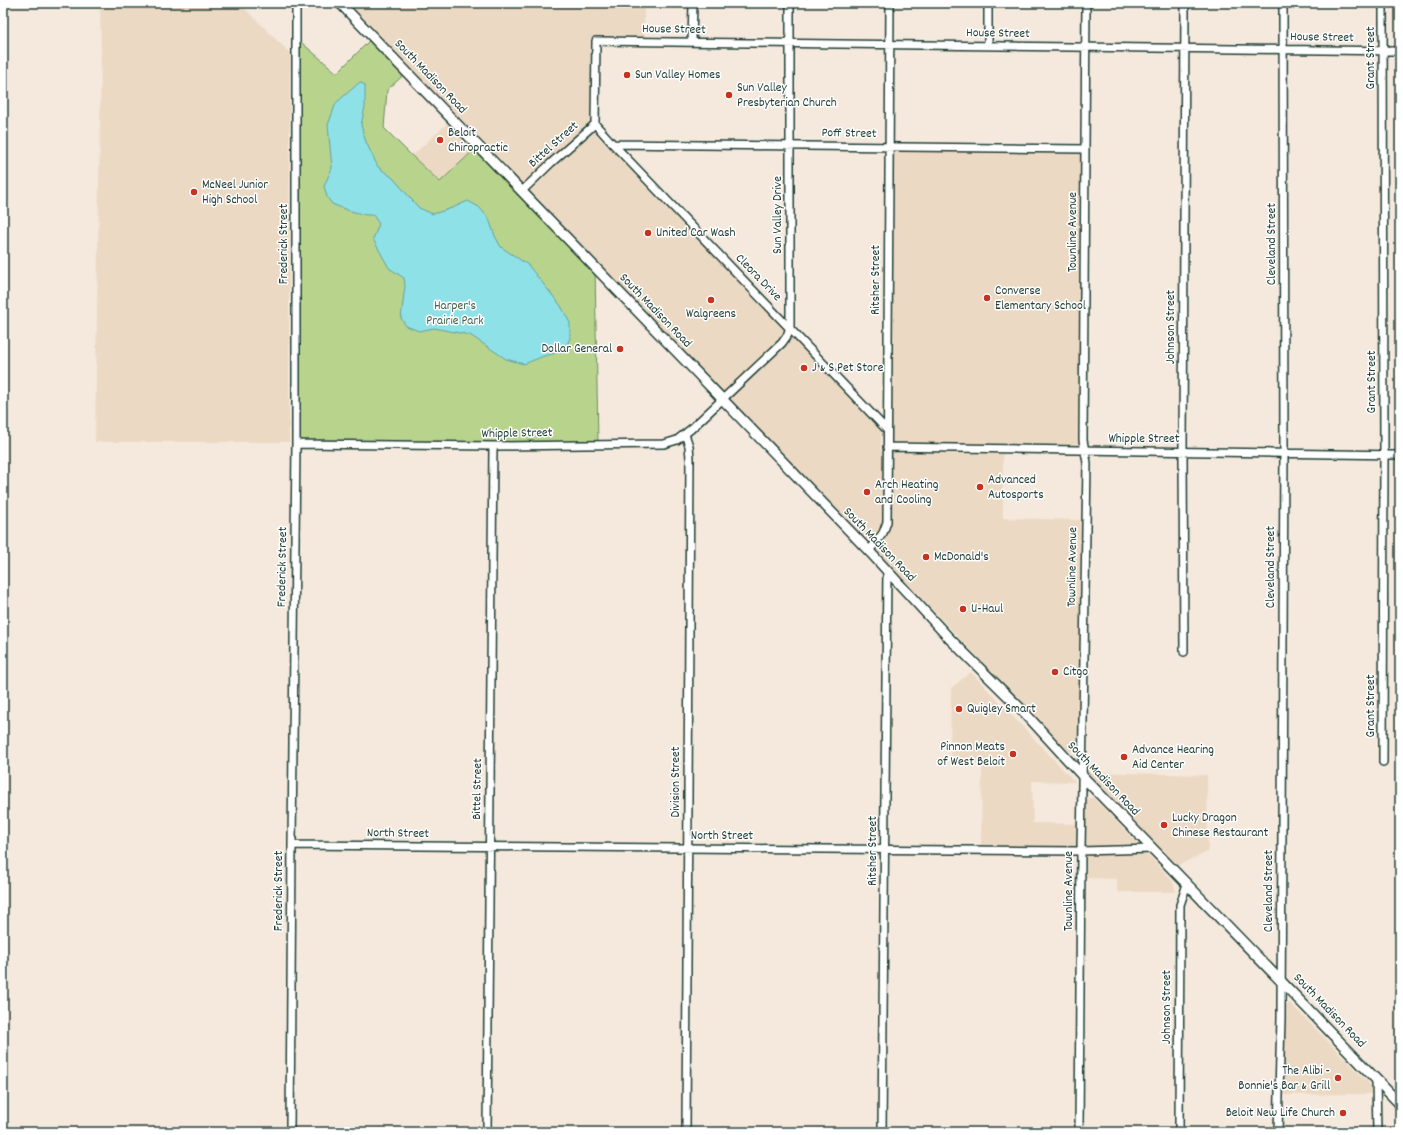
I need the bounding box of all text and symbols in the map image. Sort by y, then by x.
street label: House Street [642,20,706,40]
street label: House Street [966,24,1030,44]
street label: Grant Street [1362,26,1381,89]
street label: House Street [1290,28,1354,48]
street label: South Madison Road [389,35,471,119]
place label: Sun Valley Homes [635,66,720,85]
marker: Sun Valley Homes [622,70,632,80]
place label: Sun Valley Presbyterian Church [737,79,837,113]
marker: Sun Valley Presbyterian Church [724,90,734,100]
street label: Bittel Street [525,117,583,173]
place label: Beloit Chiropractic [448,124,508,158]
street label: Poff Street [821,124,877,144]
marker: Beloit Chiropractic [435,135,445,145]
place label: McNeel Junior High School [202,176,268,210]
street label: Sun Valley Drive [769,176,788,254]
marker: McNeel Junior High School [189,187,199,197]
street label: Townline Avenue [1064,192,1083,272]
street label: Cleveland Street [1263,203,1282,285]
street label: Frederick Street [275,204,294,284]
place label: United Car Wash [656,224,736,243]
marker: United Car Wash [643,228,653,238]
street label: Ritsher Street [867,245,886,315]
street label: Cleora Drive [730,250,786,306]
street label: South Madison Road [614,269,696,353]
place label: Converse Elementary School [995,282,1086,316]
street label: Johnson Street [1162,290,1181,364]
marker: Converse Elementary School [982,293,992,303]
marker: Walgreens [706,295,716,305]
park label: Harper's Prairie Park [426,297,484,331]
place label: Walgreens [686,305,736,324]
place label: Dollar General [541,340,612,359]
marker: Dollar General [615,344,625,354]
street label: Grant Street [1363,350,1382,413]
place label: J & S Pet Store [812,359,884,378]
marker: J & S Pet Store [799,363,809,373]
street label: Whipple Street [481,424,553,444]
street label: Whipple Street [1108,430,1180,449]
place label: Advanced Autosports [988,471,1044,505]
place label: Arch Heating and Cooling [875,476,939,510]
marker: Advanced Autosports [975,482,985,492]
marker: Arch Heating and Cooling [862,487,872,497]
street label: South Madison Road [838,503,920,587]
street label: Frederick Street [273,526,293,607]
street label: Cleveland Street [1262,526,1281,608]
street label: Townline Avenue [1063,527,1083,607]
place label: McDonald's [934,548,989,567]
marker: McDonald's [921,552,931,562]
place label: U-Haul [971,600,1003,619]
marker: U-Haul [958,604,968,614]
place label: Citgo [1063,663,1088,682]
marker: Citgo [1050,667,1060,677]
street label: Grant Street [1362,674,1381,737]
place label: Quigley Smart [967,700,1036,719]
marker: Quigley Smart [954,704,964,714]
street label: South Madison Road [1062,737,1144,821]
place label: Pinnon Meats of West Beloit [937,738,1005,772]
place label: Advance Hearing Aid Center [1132,741,1214,775]
street label: Division Street [667,746,686,818]
marker: Pinnon Meats of West Beloit [1008,749,1018,759]
marker: Advance Hearing Aid Center [1119,752,1129,762]
street label: Bittel Street [468,758,488,820]
place label: Lucky Dragon Chinese Restaurant [1172,809,1269,843]
street label: Ritsher Street [864,816,883,886]
marker: Lucky Dragon Chinese Restaurant [1159,820,1169,830]
street label: North Street [367,824,430,844]
street label: North Street [691,827,753,846]
street label: Cleveland Street [1260,850,1279,932]
street label: Frederick Street [270,851,289,931]
street label: Townline Avenue [1060,851,1079,931]
street label: South Madison Road [1288,969,1370,1053]
street label: Johnson Street [1158,970,1177,1044]
place label: The Alibi - Bonnie's Bar & Grill [1238,1062,1330,1096]
marker: The Alibi - Bonnie's Bar & Grill [1333,1073,1343,1083]
place label: Beloit New Life Church [1226,1104,1335,1123]
marker: Beloit New Life Church [1338,1108,1348,1118]

